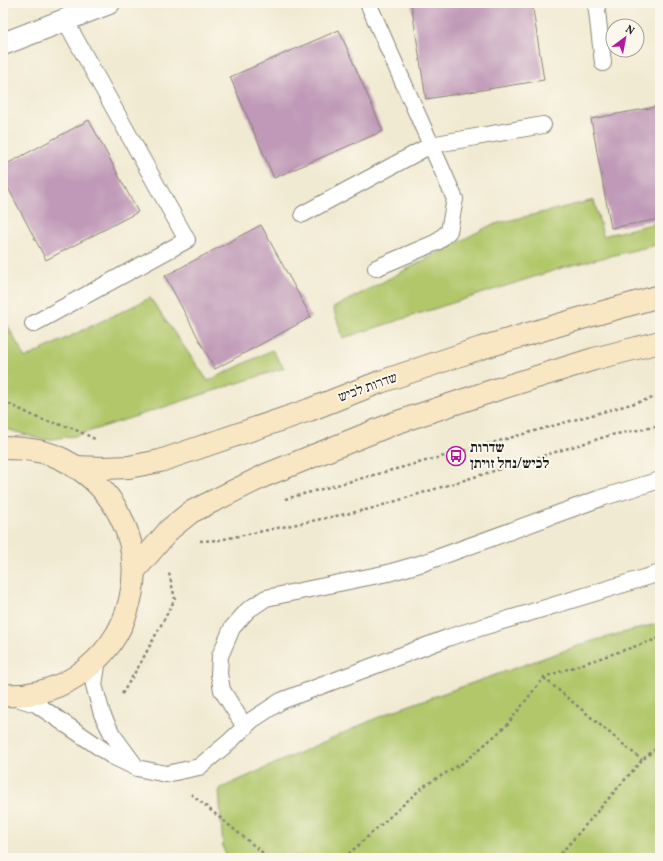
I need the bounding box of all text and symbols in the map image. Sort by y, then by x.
north arrow [605,18,645,58]
text: N [622,22,637,39]
street label: שדרות לכיש [336,368,401,407]
place label: שדרות לכיש/נחל זויתן [470,439,549,474]
bus stop icon: שדרות לכיש/נחל זויתן [445,445,467,467]

